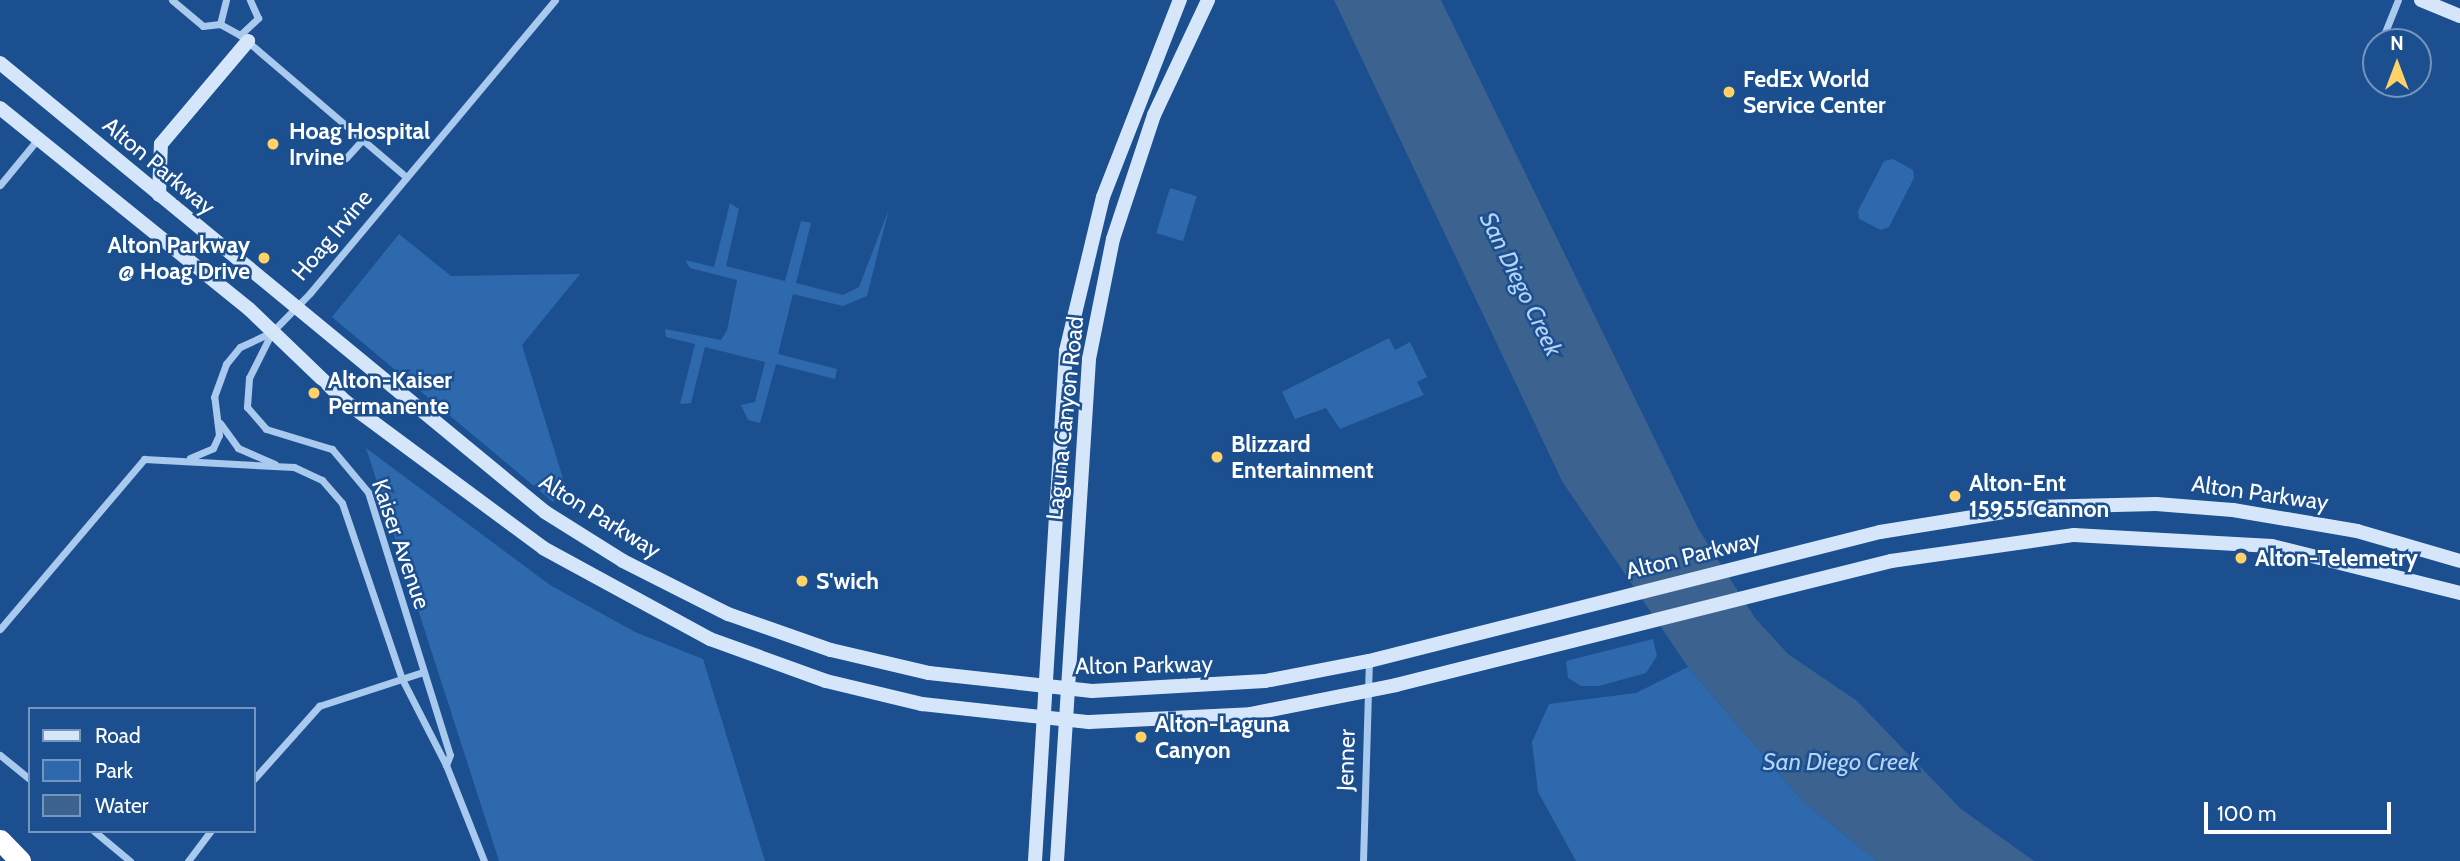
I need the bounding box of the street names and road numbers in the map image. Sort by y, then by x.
street label: Alton Parkway [97,111,221,221]
street label: Hoag Irvine [286,184,378,286]
street label: Laguna Canyon Road [1041,315,1089,521]
street label: Alton Parkway [534,468,666,564]
street label: Alton Parkway [2190,470,2330,516]
street label: Kaiser Avenue [366,475,436,613]
street label: Alton Parkway [1623,525,1763,585]
street label: Alton Parkway [1075,650,1213,680]
street label: Jenner [1331,728,1361,792]

